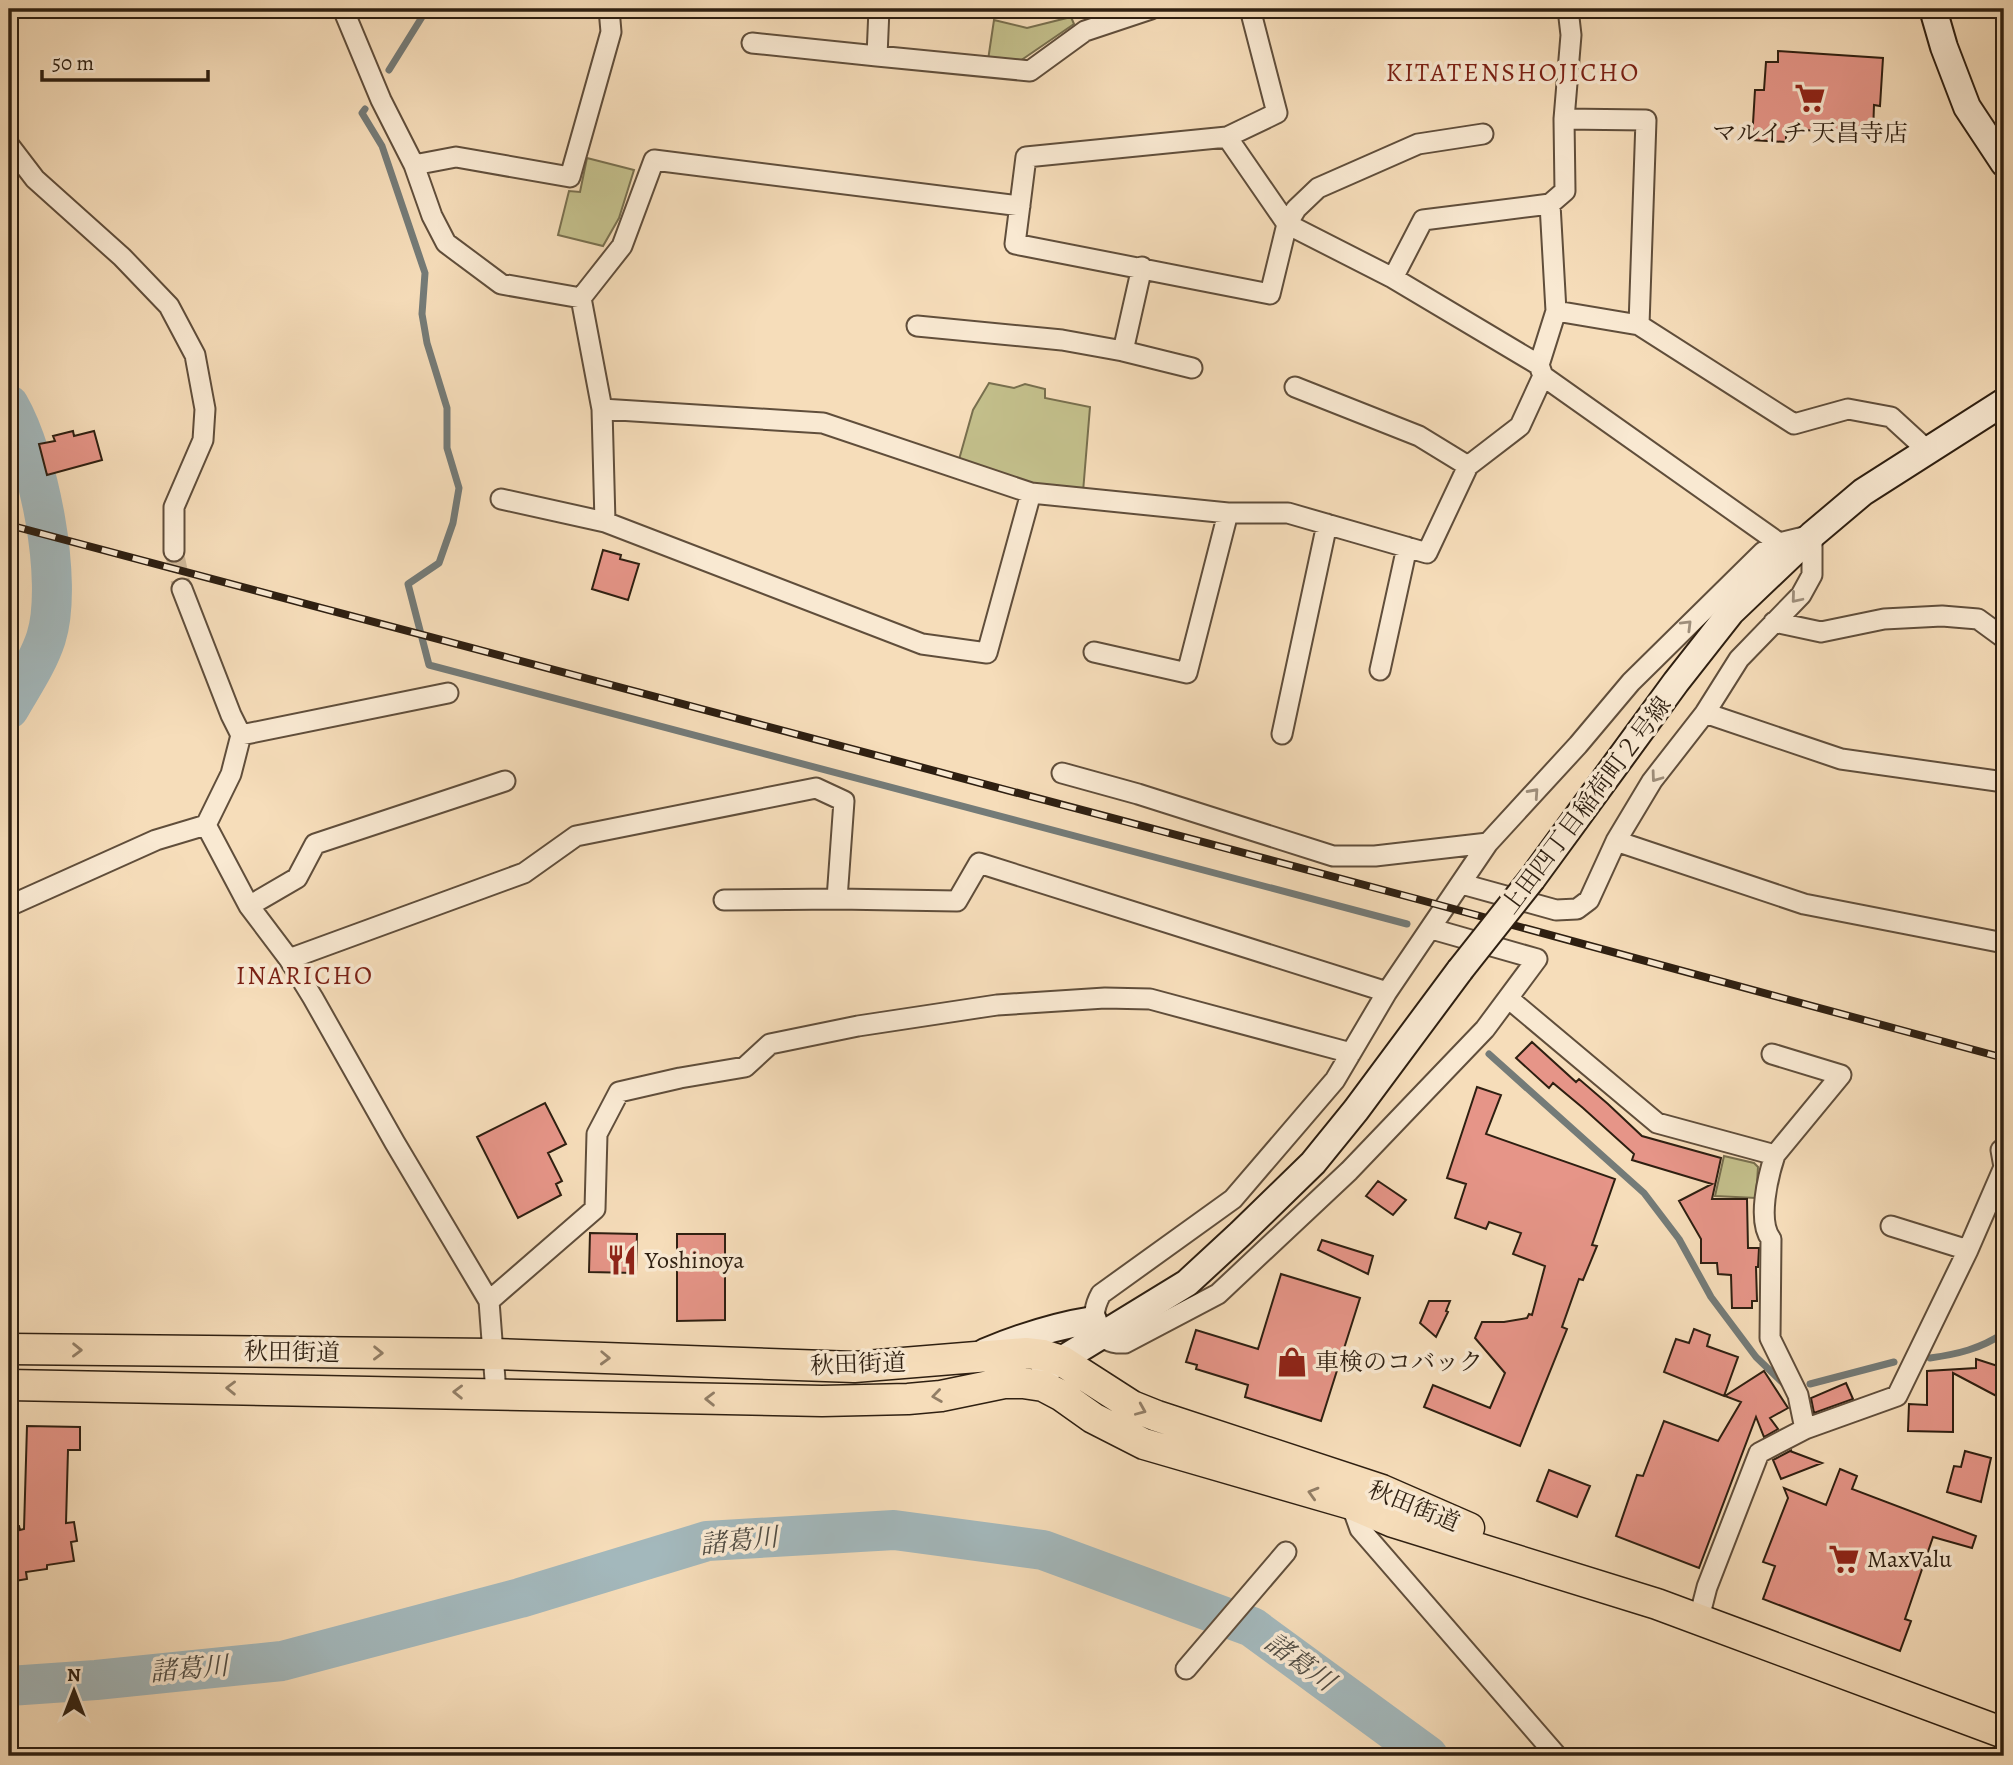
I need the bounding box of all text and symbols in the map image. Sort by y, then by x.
scale bar [42,38,208,82]
text: 50 m [52,49,94,77]
district label: KITATENSHOJICHO [1386,55,1640,90]
supermarket icon: マルイチ 天昌寺店 [1793,81,1827,115]
place label: マルイチ 天昌寺店 [1712,117,1908,149]
one-way arrow [1792,590,1804,603]
one-way arrow [1679,621,1692,634]
street label: 上田四丁目稲荷町２号線 [1494,690,1678,920]
one-way arrow [1652,769,1664,781]
one-way arrow [1526,788,1538,801]
district label: INARICHO [236,958,374,993]
restaurant icon: Yoshinoya [605,1243,639,1277]
place label: Yoshinoya [644,1244,745,1276]
street label: 秋田街道 [244,1335,340,1369]
one-way arrow [72,1342,83,1358]
one-way arrow [373,1345,384,1361]
shop icon: 車検のコバック [1275,1345,1309,1379]
street label: 秋田街道 [809,1346,907,1382]
place label: 車検のコバック [1315,1346,1483,1378]
one-way arrow [600,1351,611,1366]
one-way arrow [225,1381,236,1396]
one-way arrow [452,1385,463,1400]
one-way arrow [931,1388,943,1403]
one-way arrow [704,1391,715,1406]
one-way arrow [1134,1401,1146,1415]
street label: 秋田街道 [1364,1473,1464,1539]
one-way arrow [1307,1486,1319,1501]
water label: 諸葛川 [698,1519,783,1562]
supermarket icon: MaxValu [1827,1542,1861,1576]
place label: MaxValu [1867,1543,1952,1575]
water label: 諸葛川 [1258,1625,1344,1701]
water label: 諸葛川 [149,1648,232,1690]
north arrow [38,1656,108,1726]
text: N [67,1662,81,1688]

